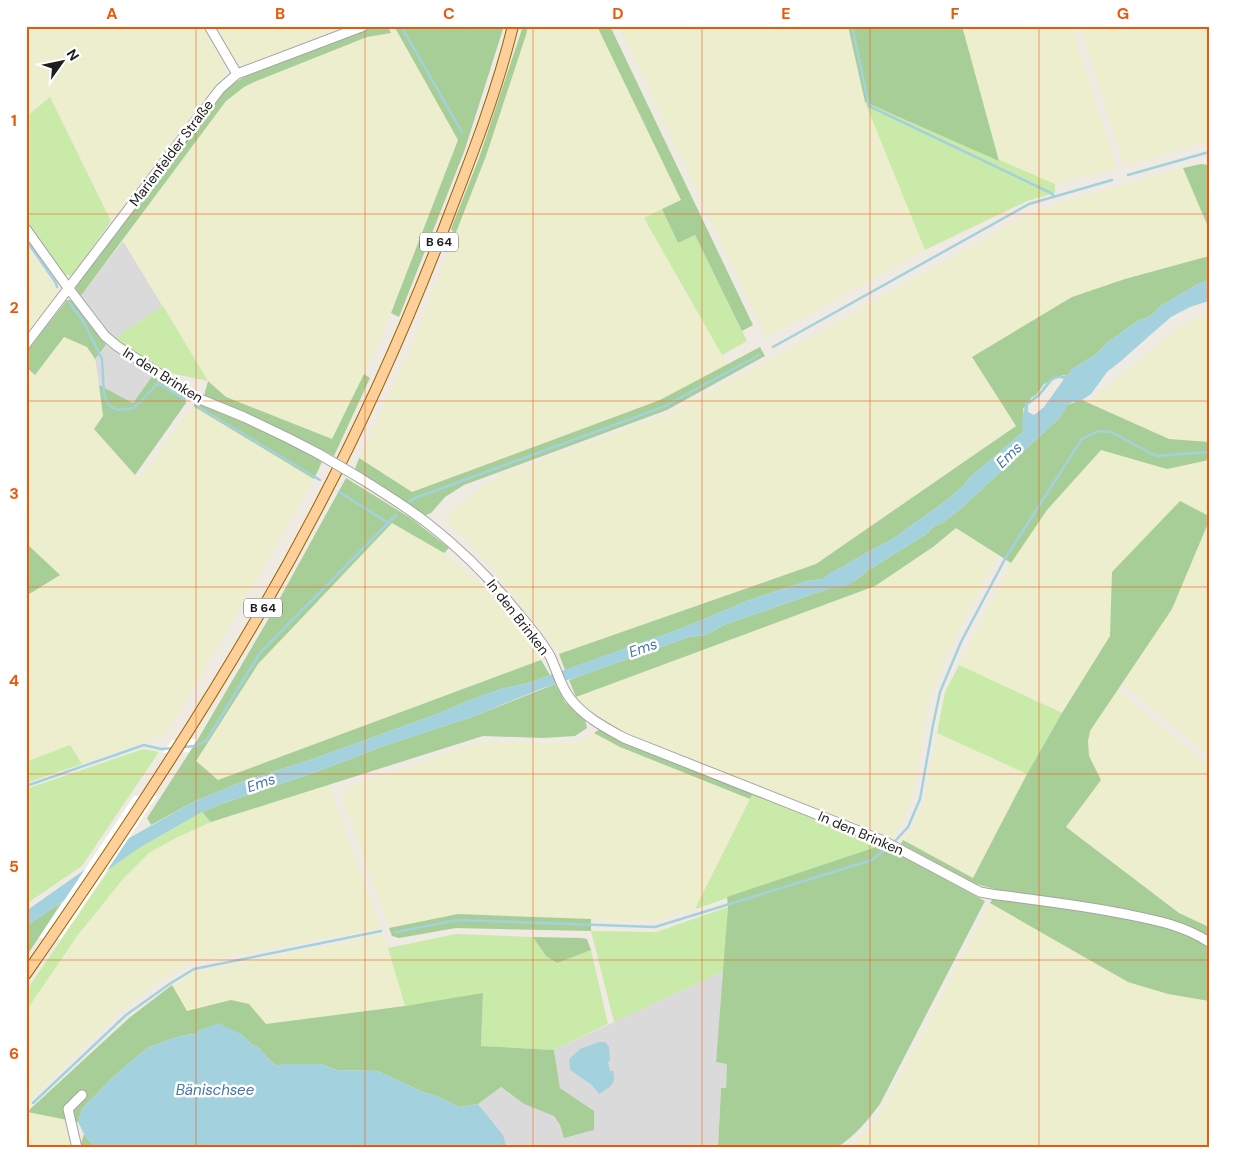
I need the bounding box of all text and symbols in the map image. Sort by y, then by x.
text: A [106,3,118,24]
text: B [275,3,285,24]
text: C [443,3,455,24]
text: D [612,3,624,24]
text: E [781,3,791,24]
text: F [951,3,960,24]
text: G [1117,3,1129,24]
north arrow [38,38,88,88]
text: N [63,46,83,64]
street label: Marienfelder Straße [125,96,217,210]
text: 1 [11,110,17,131]
road number: B 64 [420,232,458,252]
text: 2 [9,297,19,318]
street label: In den Brinken [120,343,206,407]
water label: Ems [992,438,1026,472]
text: 3 [9,483,19,504]
street label: In den Brinken [483,576,553,658]
road number: B 64 [244,598,282,618]
water label: Ems [626,634,660,662]
text: 4 [9,670,19,691]
water label: Ems [244,769,278,797]
street label: In den Brinken [816,807,906,859]
text: 5 [9,856,19,877]
text: 6 [9,1043,19,1064]
water label: Bänischsee [176,1080,255,1100]

